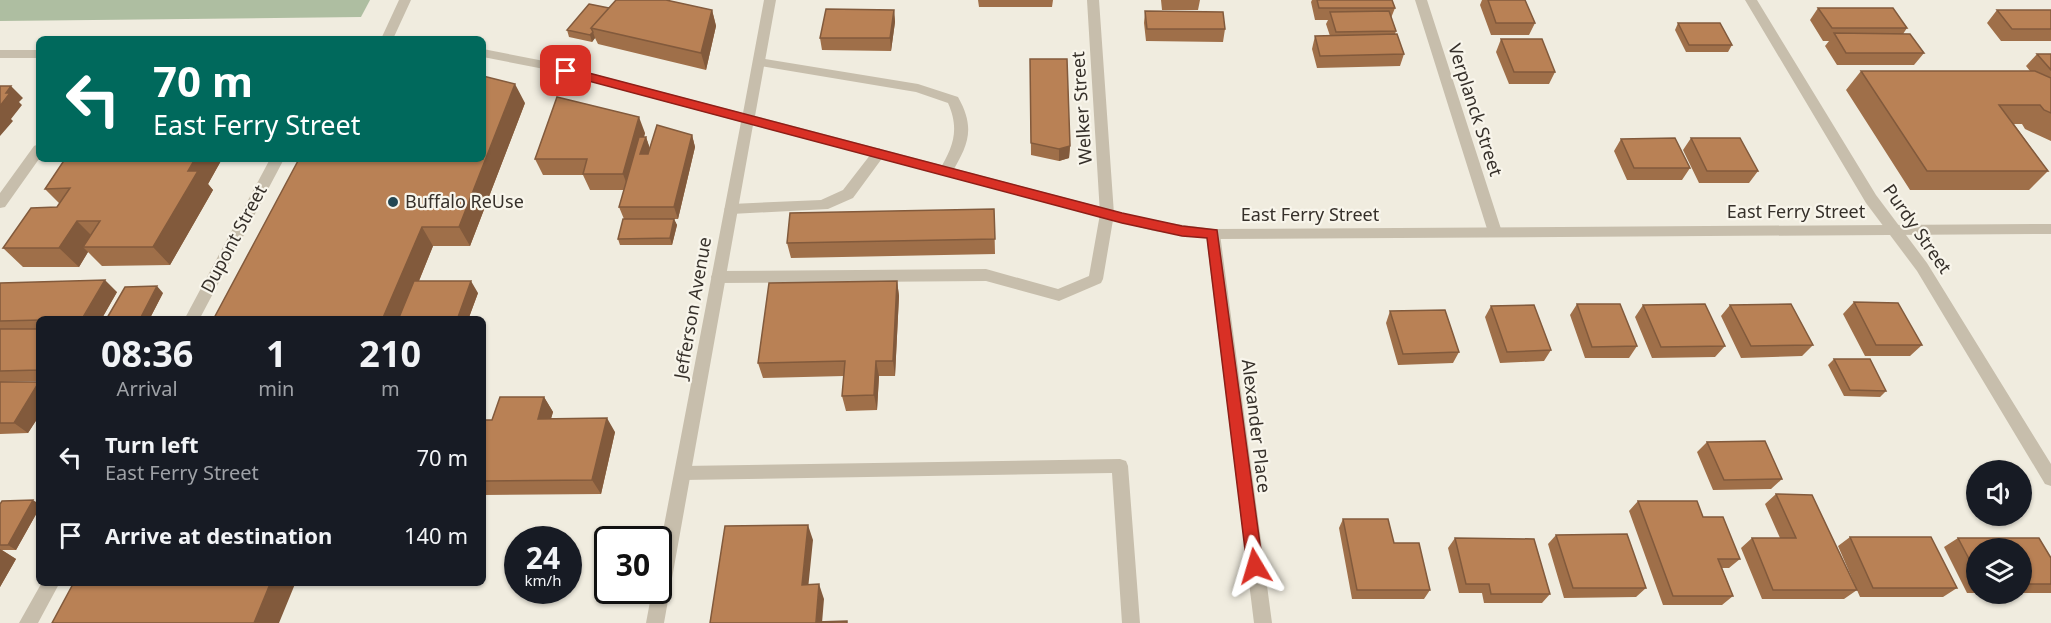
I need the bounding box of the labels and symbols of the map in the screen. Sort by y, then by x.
street label: Verplanck Street [1443,40,1509,180]
pin [540,45,591,96]
street label: Welker Street [1065,50,1097,165]
street label: Purdy Street [1878,179,1958,278]
street label: Dupont Street [195,180,272,297]
place label: Buffalo ReUse [405,189,524,213]
marker: Buffalo ReUse [386,195,400,209]
street label: East Ferry Street [1727,199,1866,223]
street label: East Ferry Street [1241,202,1380,226]
street label: Jefferson Avenue [667,235,716,383]
street label: Alexander Place [1237,358,1277,494]
speed limit sign: 30 [594,526,672,604]
position arrow [1223,534,1287,598]

